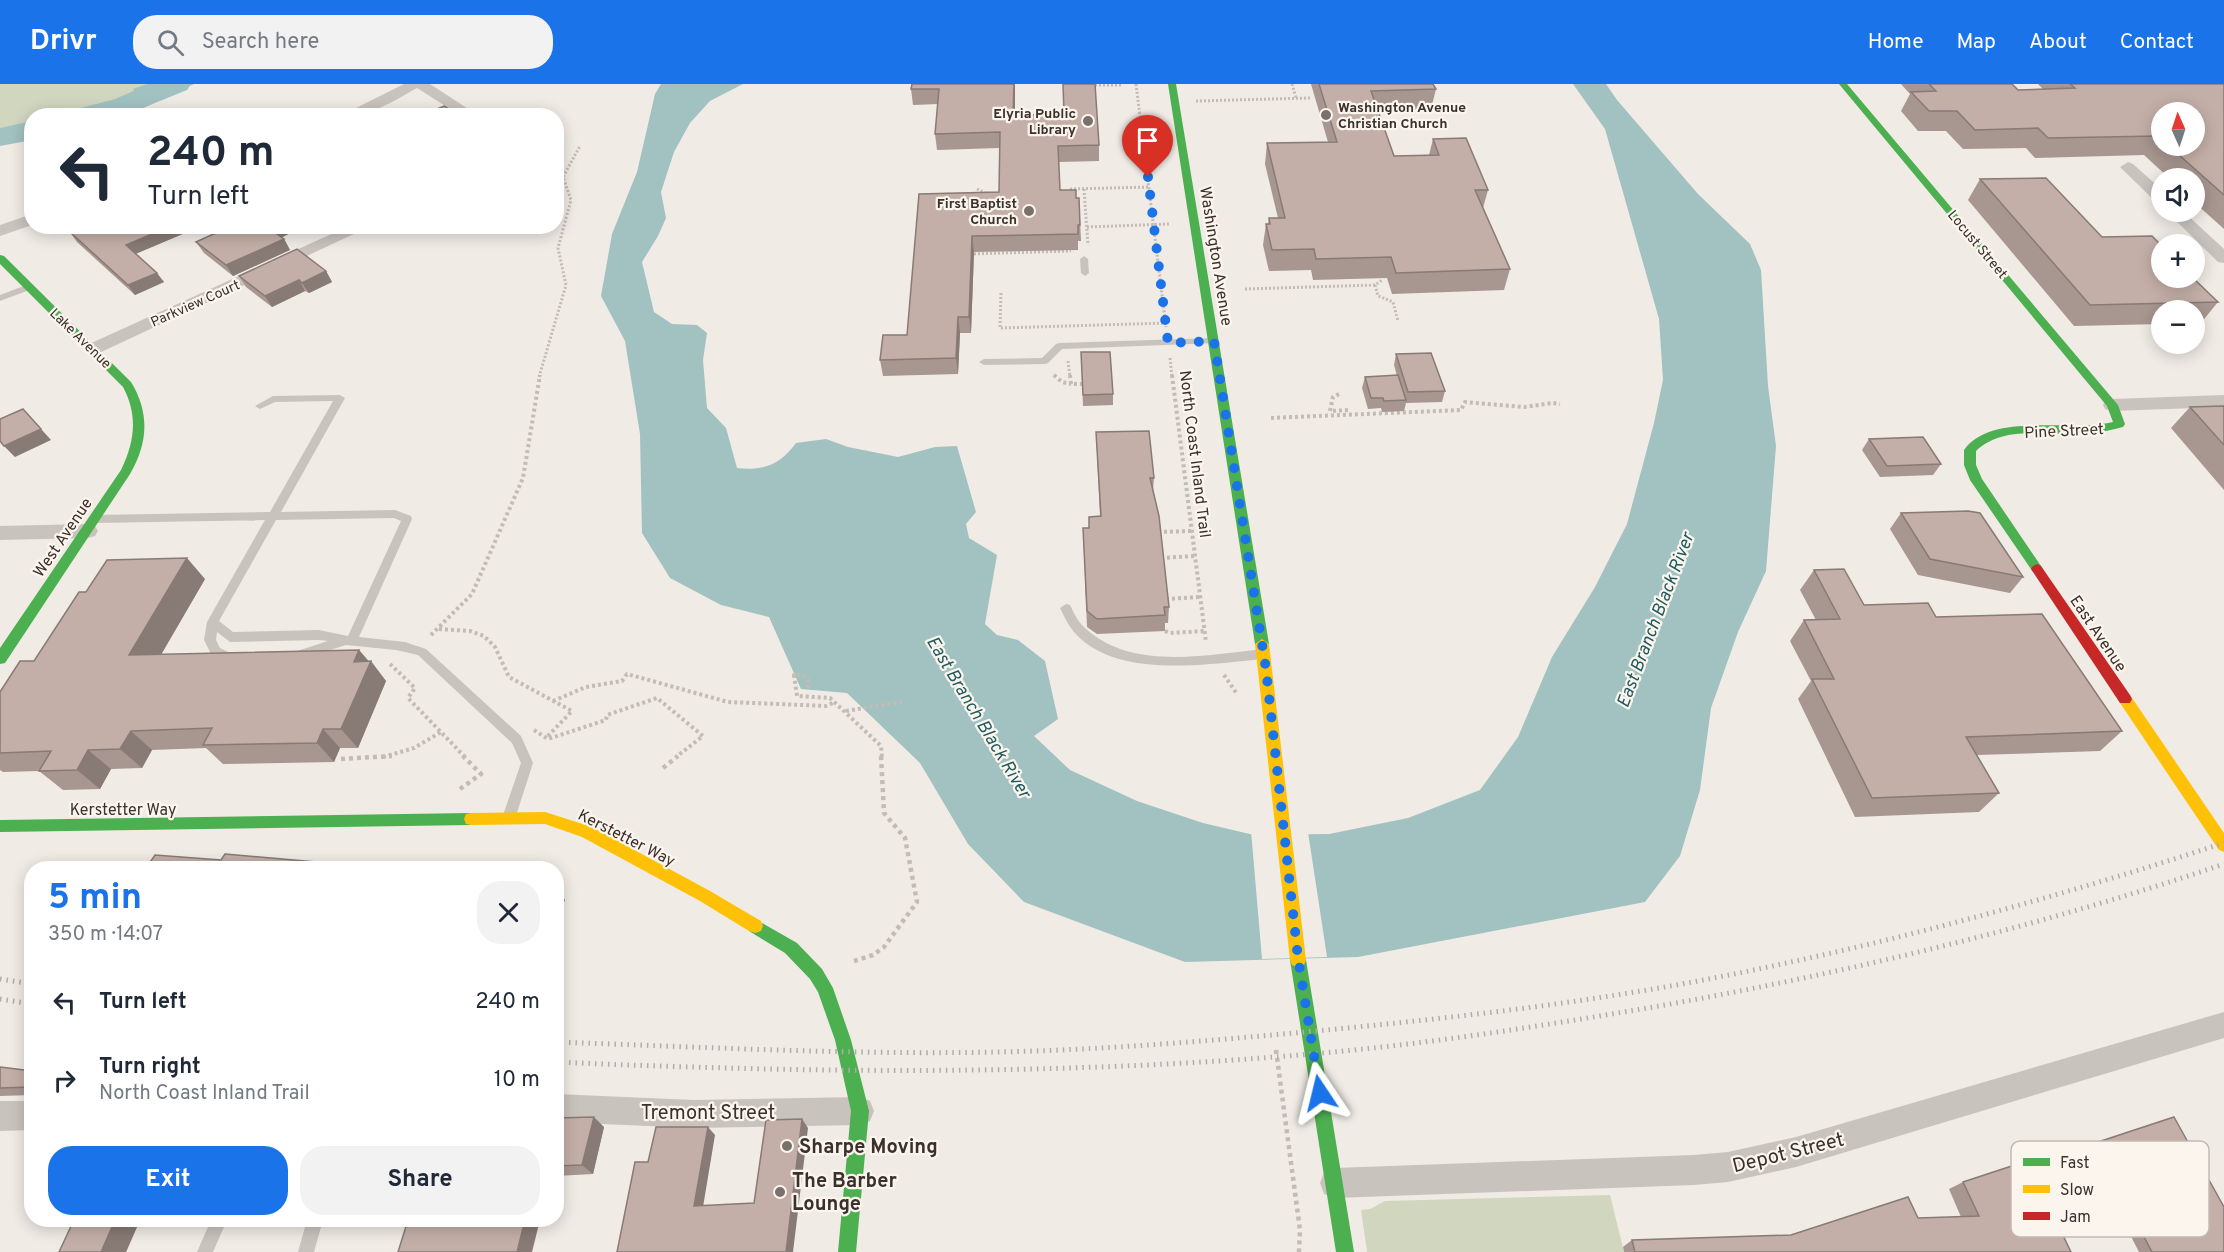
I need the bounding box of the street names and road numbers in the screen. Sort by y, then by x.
street label: Washington Avenue [1194,185,1236,327]
street label: Locust Street [1943,207,2010,283]
street label: Parkview Court [148,277,243,332]
street label: Lake Avenue [46,305,114,373]
street label: North Coast Inland Trail [1174,369,1214,539]
street label: Pine Street [2024,420,2104,444]
street label: West Avenue [30,495,98,582]
street label: East Avenue [2064,592,2130,676]
street label: Kerstetter Way [70,801,176,821]
street label: Kerstetter Way [574,806,678,872]
street label: Tremont Street [641,1101,775,1127]
street label: Depot Street [1730,1127,1847,1180]

